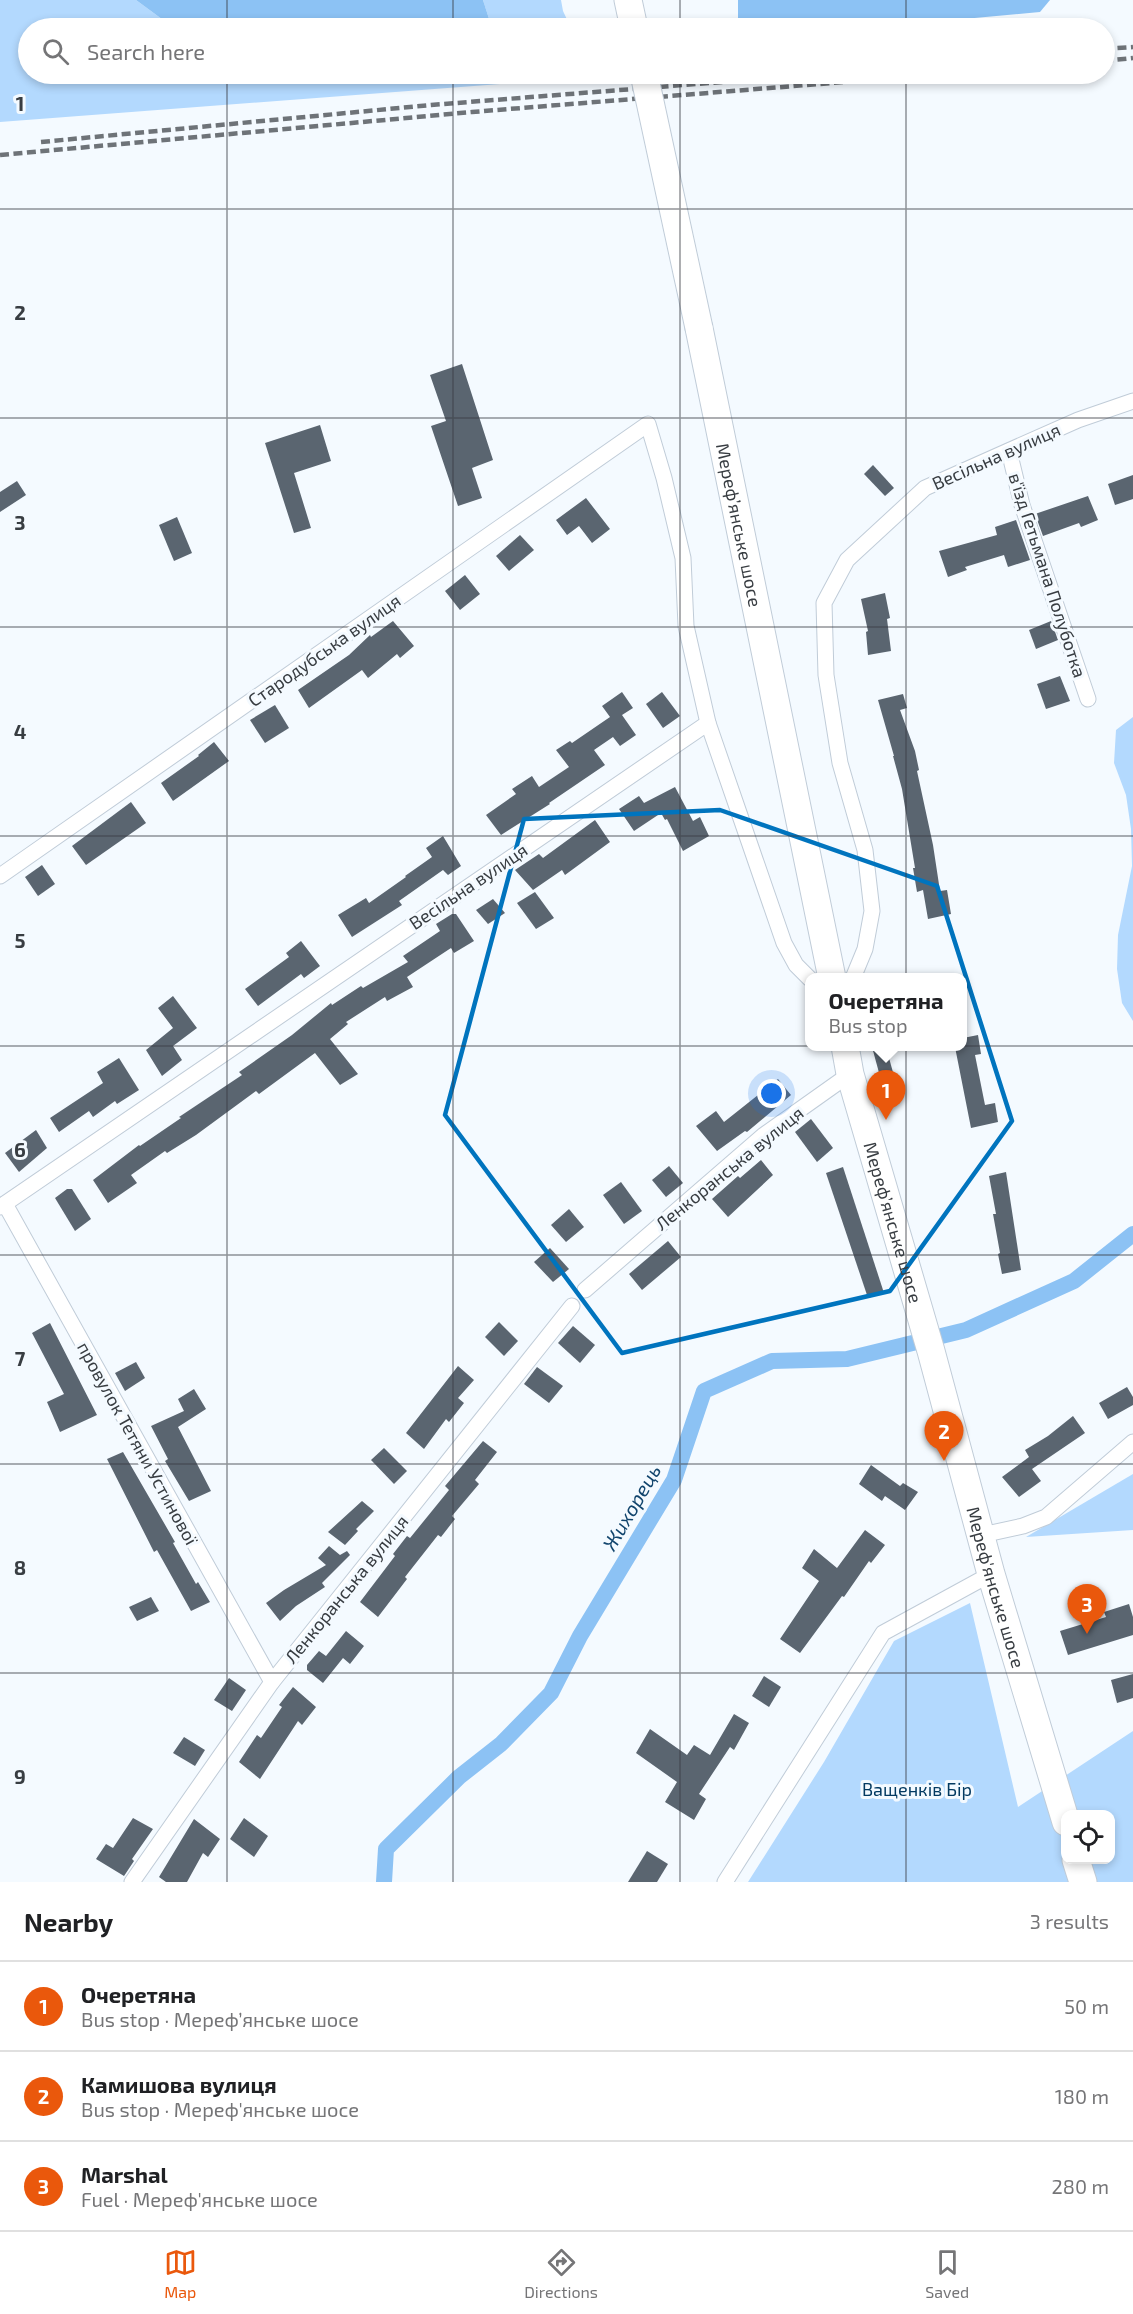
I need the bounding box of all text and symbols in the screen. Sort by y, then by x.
search box [18,18,1115,84]
icon: search [39,35,72,68]
text: Search here [87,38,205,64]
text: 1 [16,91,24,115]
text: 2 [14,300,26,324]
street label: Весільна вулиця [928,418,1064,494]
street label: Мереф’янське шосе [712,441,767,609]
street label: в'їзд Гетьмана Полуботка [1004,470,1092,680]
text: 3 [14,510,26,534]
street label: Стародубська вулиця [243,589,405,711]
text: 4 [14,719,27,743]
street label: Весільна вулиця [405,838,531,934]
text: 5 [14,928,26,952]
popup [805,973,967,1051]
text: Очеретяна [828,987,944,1013]
text: Bus stop [828,1013,908,1037]
pin: 1 [866,1070,906,1120]
your location [757,1079,786,1108]
street label: Ленкоранська вулиця [650,1101,808,1235]
text: 6 [14,1137,26,1161]
street label: Мереф’янське шосе [859,1139,927,1305]
street label: провулок Тетяни Устинової [73,1338,203,1549]
text: 7 [15,1346,26,1370]
pin: 2 [924,1412,964,1461]
water label: Жихорець [596,1460,665,1555]
street label: Мереф'янське шосе [962,1504,1030,1670]
street label: Ленкоранська вулиця [279,1510,413,1668]
text: 8 [14,1555,26,1579]
pin: 3 [1068,1584,1106,1634]
text: 9 [14,1764,26,1788]
park label: Ващенків Бір [862,1778,972,1800]
map controls [1061,1810,1115,1864]
button: locate [1061,1810,1115,1864]
text: Nearby [24,1906,113,1937]
text: 3 results [1030,1909,1109,1933]
text: Очеретяна [81,1981,196,2007]
text: 1 [39,1994,48,2018]
text: 50 m [1064,1994,1109,2018]
text: Bus stop · Мереф’янське шосе [81,2007,359,2031]
text: Камишова вулиця [81,2071,277,2097]
text: 2 [38,2084,49,2108]
text: 180 m [1055,2084,1109,2108]
text: Bus stop · Мереф'янське шосе [81,2097,359,2121]
text: Marshal [81,2161,168,2187]
text: 3 [38,2174,49,2198]
text: 280 m [1052,2174,1109,2198]
text: Fuel · Мереф'янське шосе [81,2187,318,2211]
tab: Map [164,2246,197,2301]
tab: Directions [524,2246,598,2301]
tab: Saved [925,2246,969,2301]

